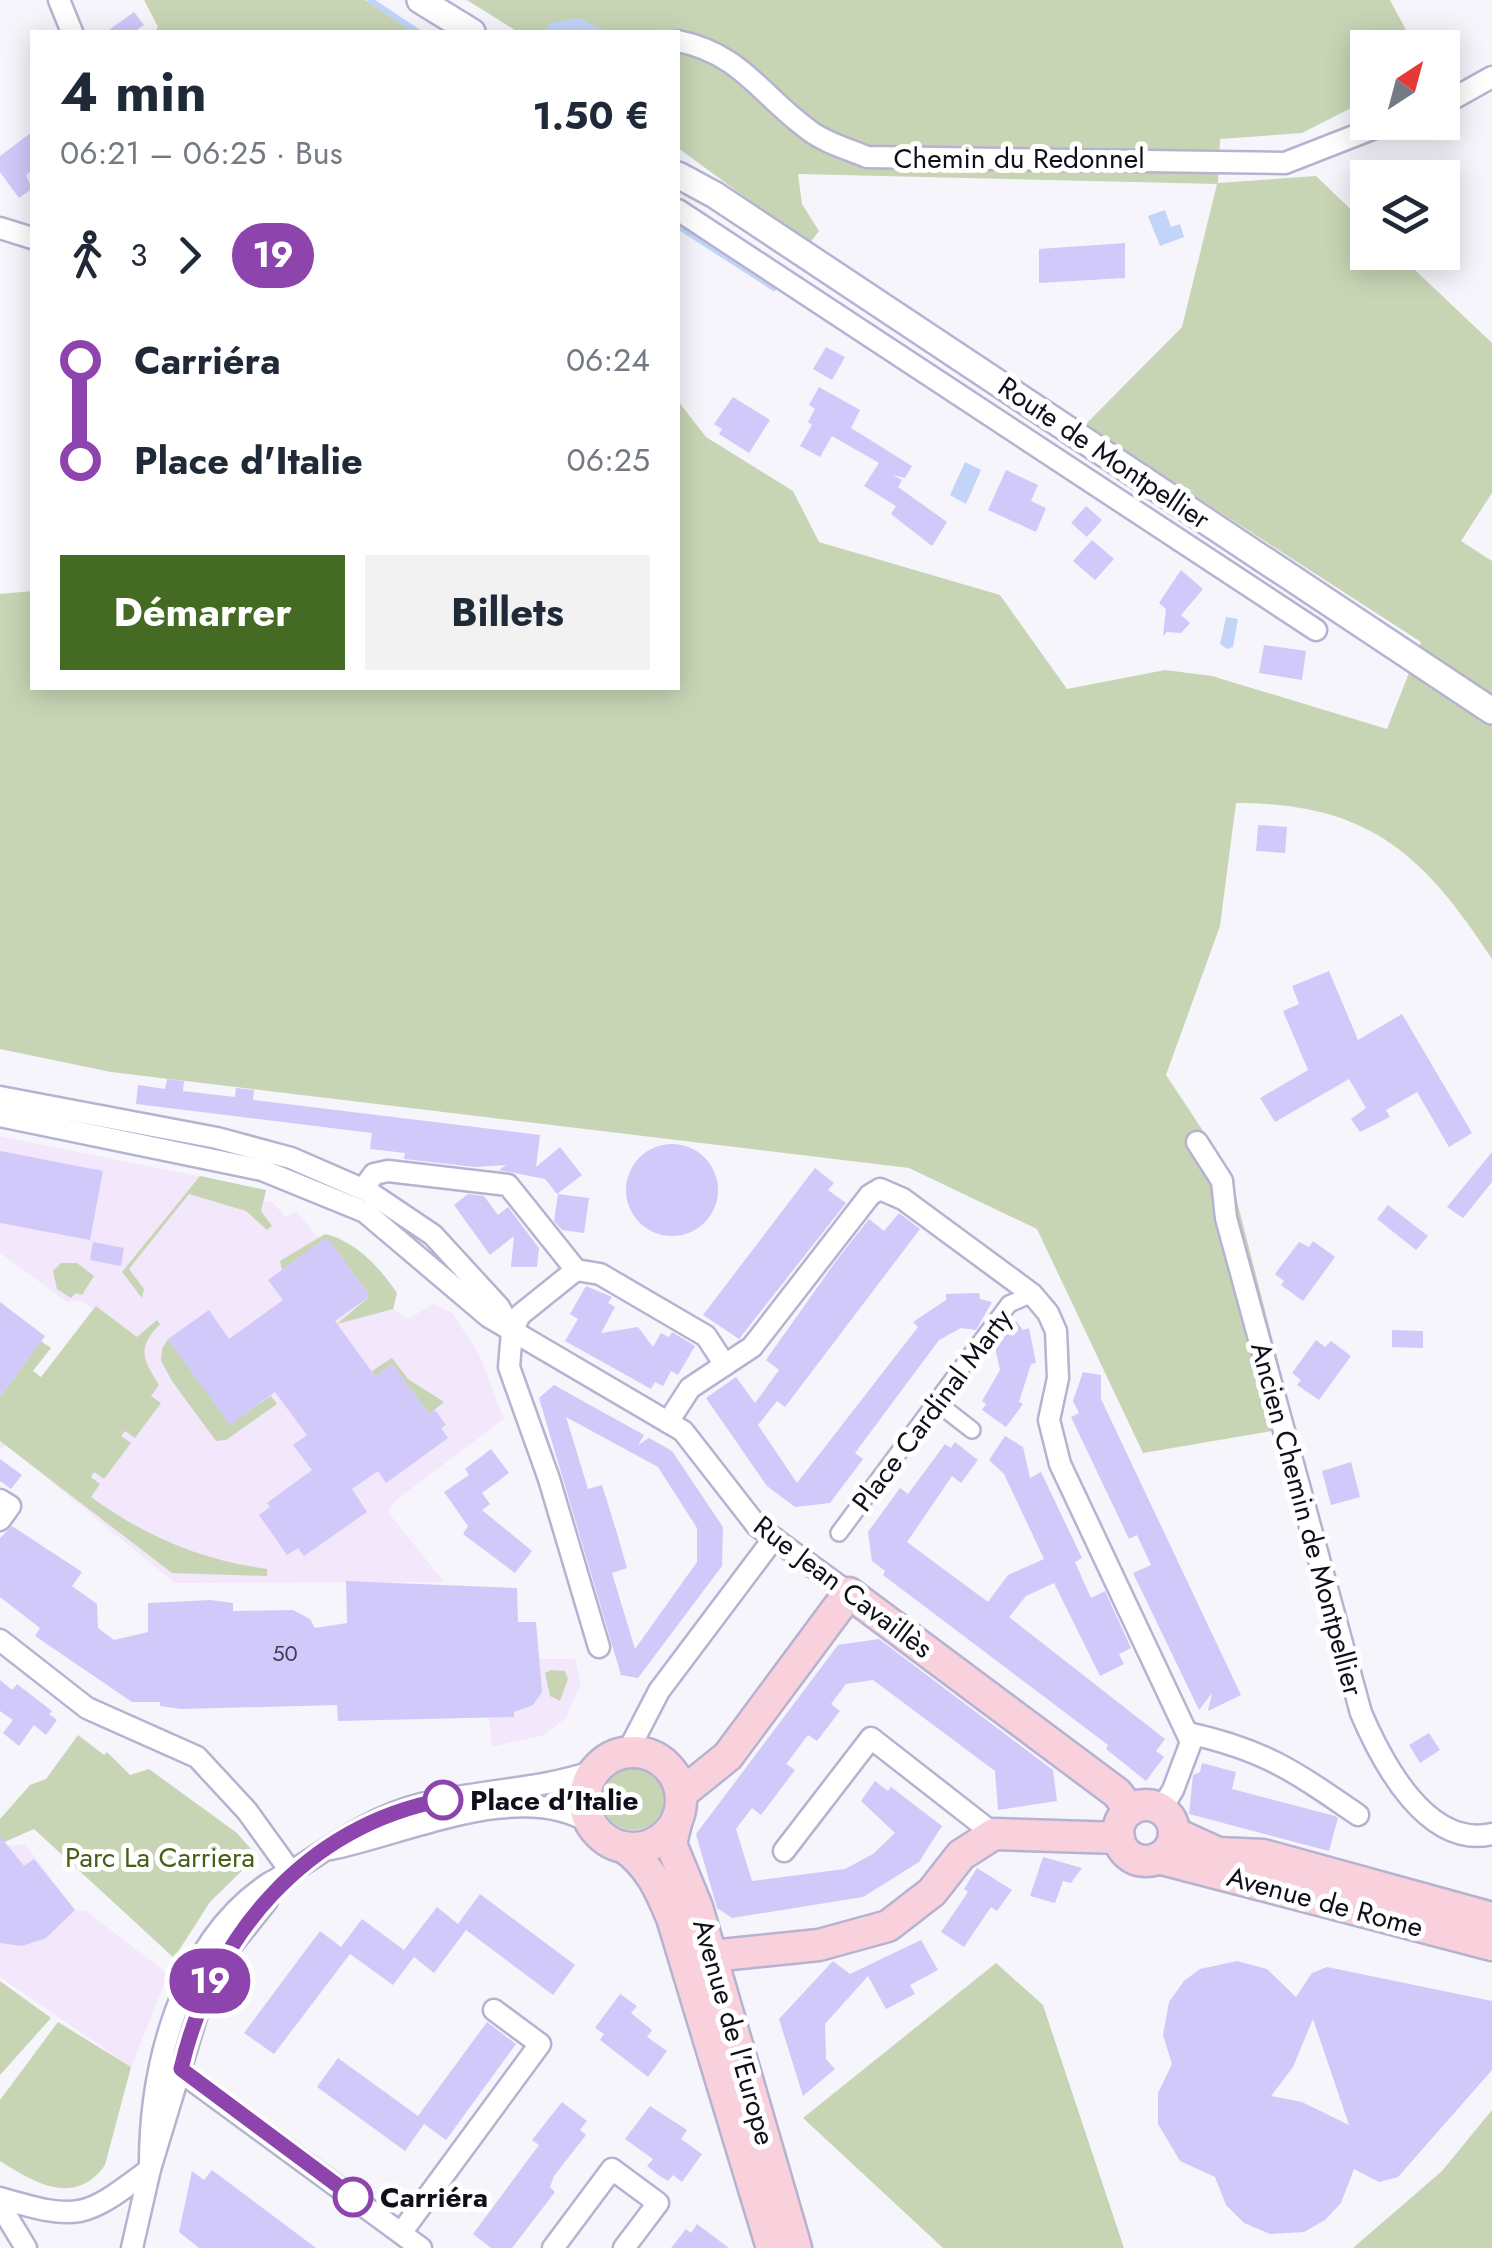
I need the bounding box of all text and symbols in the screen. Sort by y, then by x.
north arrow [1350,30,1460,140]
map controls [1350,30,1460,270]
text: 4 min [60,52,207,132]
text: 1.50 € [532,88,650,143]
text: 06:21 – 06:25 · Bus [60,130,343,176]
street label: Chemin du Redonnel [893,138,1145,179]
button: layers [1350,160,1460,270]
icon: walk [60,228,115,283]
icon: forward [162,228,217,283]
text: 19 [252,230,294,280]
text: 3 [130,232,147,278]
text: Carriéra [134,333,281,388]
text: 06:24 [566,337,650,383]
street label: Route de Montpellier [990,367,1219,540]
text: Place d'Italie [134,433,363,488]
text: 06:25 [567,437,650,483]
button: Démarrer [60,555,345,670]
button: Billets [365,555,650,670]
street label: Place Cardinal Marty [842,1299,1022,1520]
street label: Ancien Chemin de Montpellier [1240,1338,1374,1701]
street label: Rue Jean Cavaillès [745,1506,941,1668]
house number: 50 [272,1637,298,1669]
place label: Place d'Italie [470,1780,639,1821]
marker: Place d'Italie [424,1781,462,1819]
park label: Parc La Carriera [65,1837,255,1878]
street label: Avenue de Rome [1222,1856,1428,1948]
street label: Avenue de l'Europe [682,1914,786,2150]
line badge: 19 [165,1948,255,2014]
text: 19 [189,1956,231,2006]
place label: Carriéra [380,2177,488,2218]
marker: Carriéra [334,2178,372,2216]

